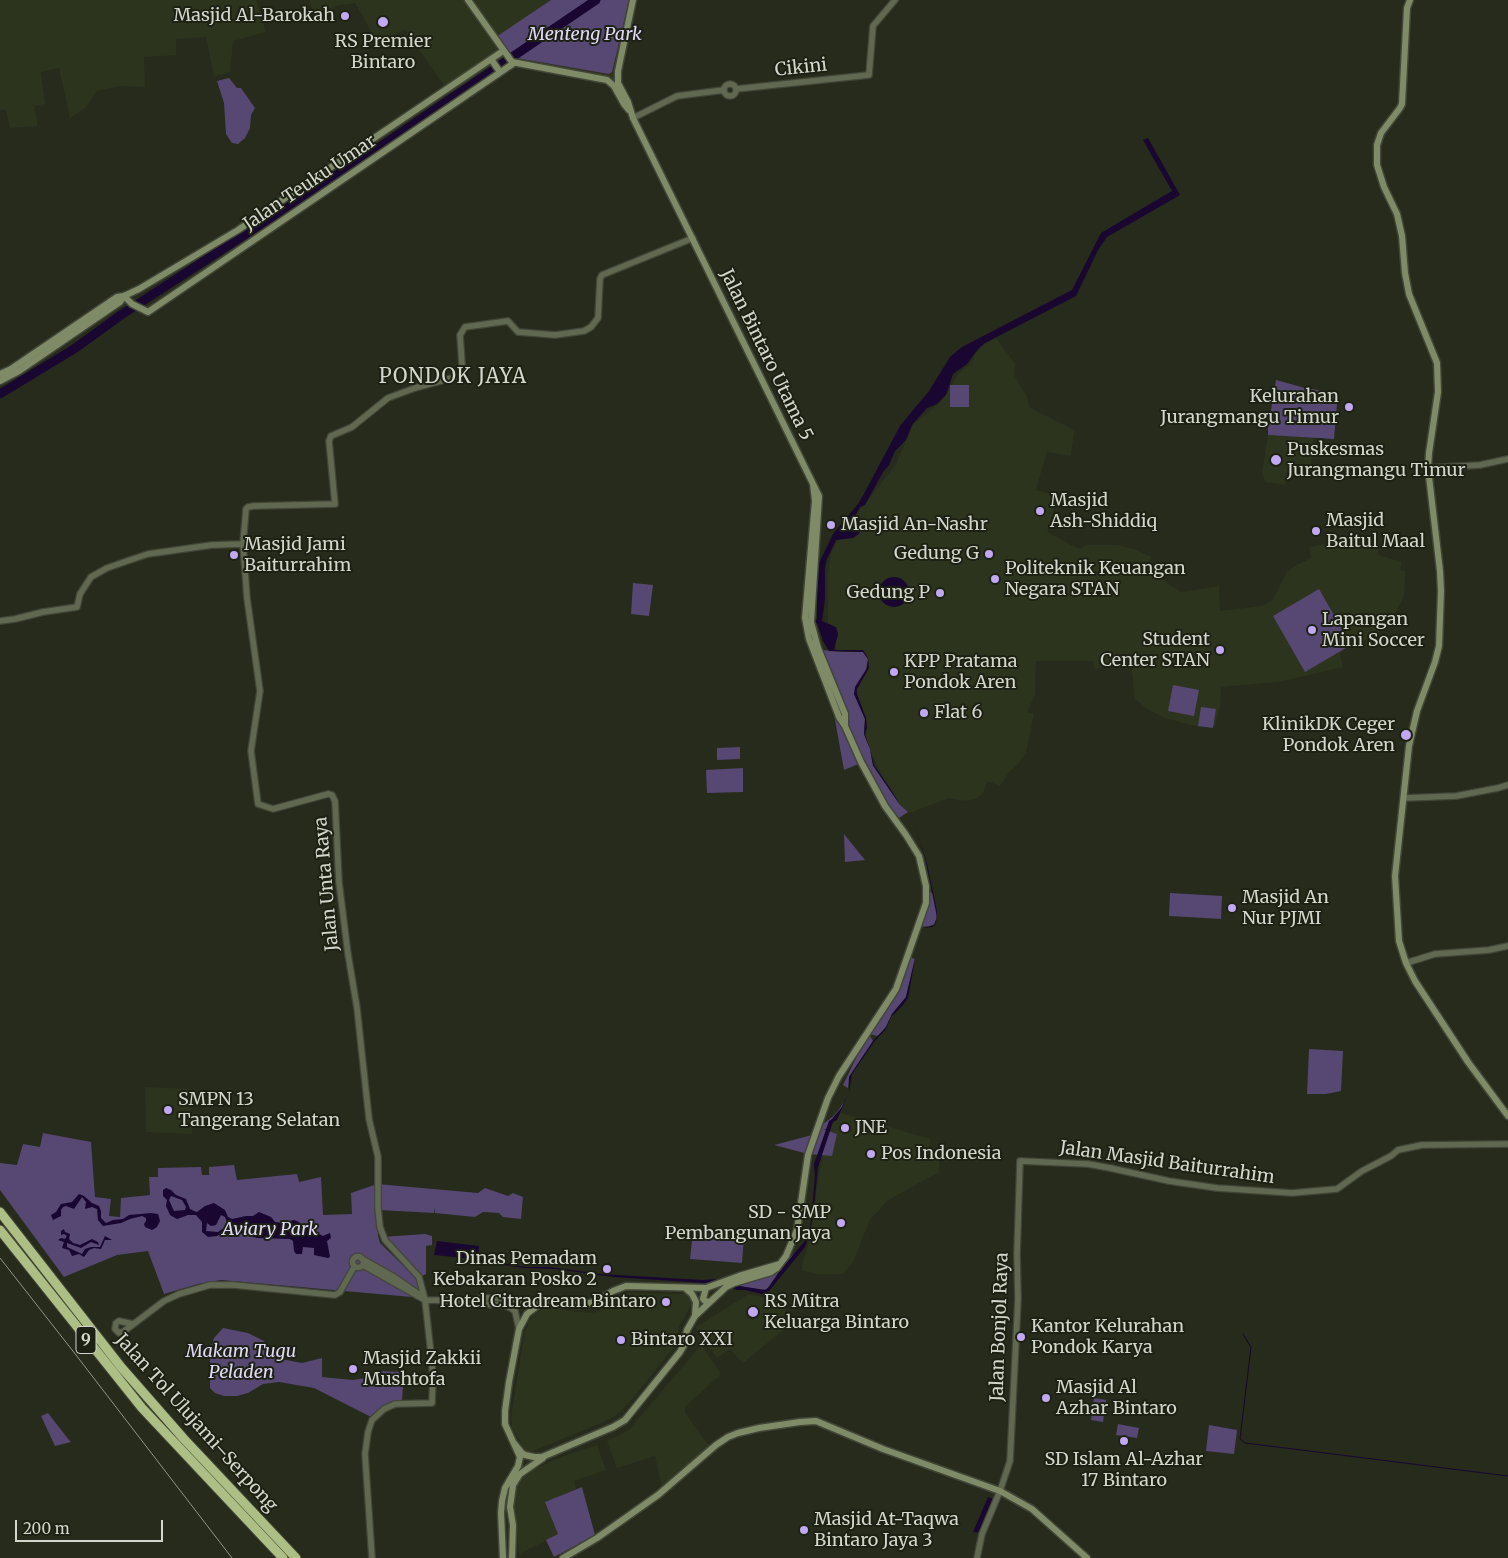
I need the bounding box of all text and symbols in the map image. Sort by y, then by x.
place label: Masjid Al-Barokah [173,5,335,27]
marker: Masjid Al-Barokah [339,10,351,22]
marker: RS Premier Bintaro [376,15,390,29]
park label: Menteng Park [528,24,642,46]
place label: RS Premier Bintaro [334,31,432,74]
street label: Cikini [774,55,828,81]
street label: Jalan Teuku Umar [240,131,380,235]
street label: Jalan Bintaro Utama 5 [715,266,817,444]
district label: PONDOK JAYA [377,365,529,389]
place label: Kelurahan Jurangmangu Timur [1160,386,1339,428]
marker: Kelurahan Jurangmangu Timur [1343,401,1355,413]
place label: Puskesmas Jurangmangu Timur [1287,439,1466,482]
marker: Puskesmas Jurangmangu Timur [1269,453,1283,467]
place label: Masjid Ash-Shiddiq [1050,490,1157,532]
marker: Masjid Ash-Shiddiq [1034,505,1046,517]
place label: Masjid Baitul Maal [1326,510,1425,552]
place label: Masjid An-Nashr [841,514,988,536]
marker: Masjid An-Nashr [825,519,837,531]
marker: Masjid Baitul Maal [1310,525,1322,537]
place label: Masjid Jami Baiturrahim [244,534,351,576]
place label: Gedung G [894,543,979,565]
marker: Gedung G [983,548,995,560]
marker: Masjid Jami Baiturrahim [228,549,240,561]
place label: Politeknik Keuangan Negara STAN [1005,558,1186,600]
marker: Politeknik Keuangan Negara STAN [989,573,1001,585]
place label: Gedung P [846,582,930,604]
marker: Gedung P [934,587,946,599]
place label: Lapangan Mini Soccer [1322,609,1425,652]
marker: Lapangan Mini Soccer [1306,624,1318,636]
place label: Student Center STAN [1100,629,1210,672]
marker: Student Center STAN [1214,644,1226,656]
place label: KPP Pratama Pondok Aren [904,651,1017,694]
marker: KPP Pratama Pondok Aren [888,666,900,678]
place label: Flat 6 [934,702,982,724]
marker: Flat 6 [918,707,930,719]
place label: KlinikDK Ceger Pondok Aren [1262,714,1395,756]
marker: KlinikDK Ceger Pondok Aren [1399,728,1413,742]
street label: Jalan Unta Raya [310,816,344,952]
place label: Masjid An Nur PJMI [1242,887,1329,930]
marker: Masjid An Nur PJMI [1226,902,1238,914]
place label: SMPN 13 Tangerang Selatan [178,1089,340,1132]
marker: SMPN 13 Tangerang Selatan [162,1104,174,1116]
place label: JNE [855,1117,887,1139]
marker: JNE [839,1122,851,1134]
street label: Jalan Masjid Baiturrahim [1058,1137,1276,1189]
place label: Pos Indonesia [881,1143,1001,1165]
marker: Pos Indonesia [865,1148,877,1160]
place label: SD - SMP Pembangunan Jaya [665,1202,831,1244]
marker: SD - SMP Pembangunan Jaya [835,1217,847,1229]
park label: Aviary Park [222,1219,318,1241]
place label: Dinas Pemadam Kebakaran Posko 2 [433,1248,597,1290]
street label: Jalan Bonjol Raya [987,1252,1013,1402]
marker: Dinas Pemadam Kebakaran Posko 2 [601,1263,613,1275]
place label: Hotel Citradream Bintaro [440,1291,656,1313]
place label: RS Mitra Keluarga Bintaro [764,1291,909,1334]
marker: Hotel Citradream Bintaro [660,1296,672,1308]
marker: RS Mitra Keluarga Bintaro [746,1305,760,1319]
place label: Kantor Kelurahan Pondok Karya [1031,1316,1184,1358]
road number: 9 [76,1326,96,1354]
place label: Bintaro XXI [631,1329,733,1351]
street label: Jalan Tol Ulujami–Serpong [110,1330,282,1516]
marker: Kantor Kelurahan Pondok Karya [1015,1331,1027,1343]
marker: Bintaro XXI [615,1334,627,1346]
park label: Makam Tugu Peladen [186,1341,296,1384]
place label: Masjid Zakkii Mushtofa [363,1348,481,1390]
marker: Masjid Zakkii Mushtofa [347,1363,359,1375]
place label: Masjid Al Azhar Bintaro [1056,1377,1177,1420]
marker: Masjid Al Azhar Bintaro [1040,1392,1052,1404]
marker: SD Islam Al-Azhar 17 Bintaro [1118,1435,1130,1447]
place label: SD Islam Al-Azhar 17 Bintaro [1045,1449,1203,1492]
place label: Masjid At-Taqwa Bintaro Jaya 3 [814,1509,959,1552]
scale bar [18,1510,165,1542]
text: 200 m [23,1519,70,1538]
marker: Masjid At-Taqwa Bintaro Jaya 3 [798,1524,810,1536]

